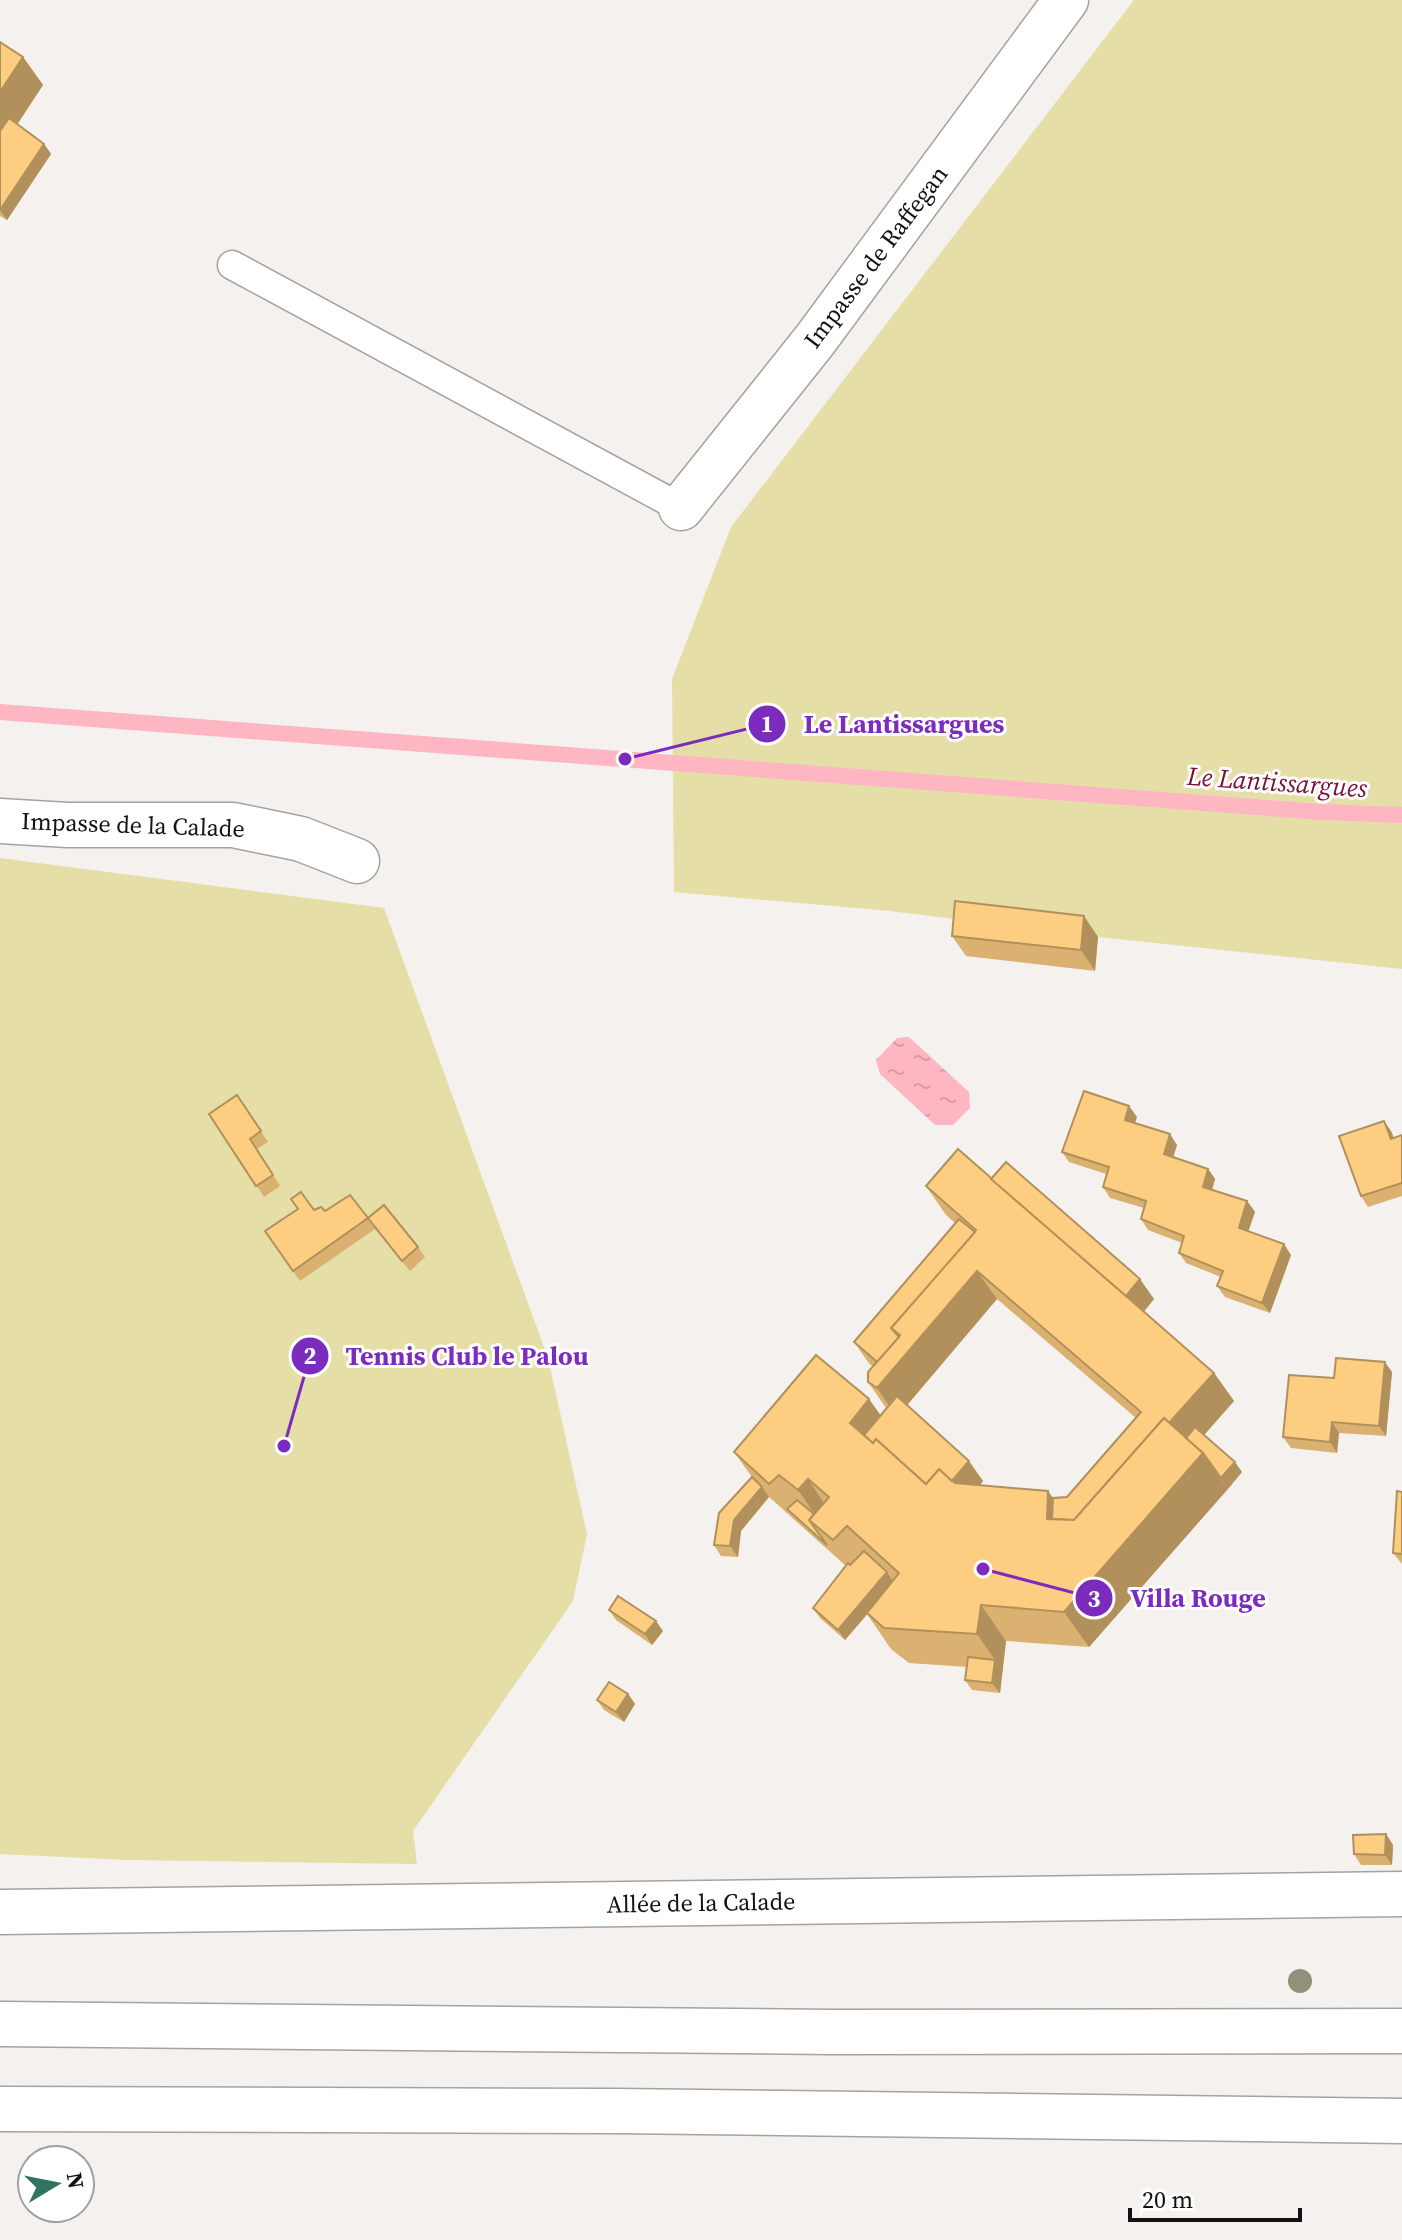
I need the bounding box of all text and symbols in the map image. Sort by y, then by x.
street label: Impasse de Raffegan [796,159,955,355]
callout: Le Lantissargues [747,699,1020,749]
text: Le Lantissargues [804,706,1004,742]
text: 1 [760,707,774,740]
water label: Le Lantissargues [1185,758,1369,806]
street label: Impasse de la Calade [21,804,245,845]
callout: Tennis Club le Palou [290,1331,605,1381]
text: Tennis Club le Palou [345,1338,589,1374]
text: 2 [303,1339,317,1372]
callout: Villa Rouge [1074,1573,1281,1623]
text: Villa Rouge [1130,1580,1266,1616]
text: 3 [1087,1582,1101,1615]
street label: Allée de la Calade [606,1884,796,1921]
north arrow [16,2144,96,2224]
text: N [60,2170,92,2191]
scale bar [1130,2172,1300,2222]
text: 20 m [1142,2183,1193,2216]

